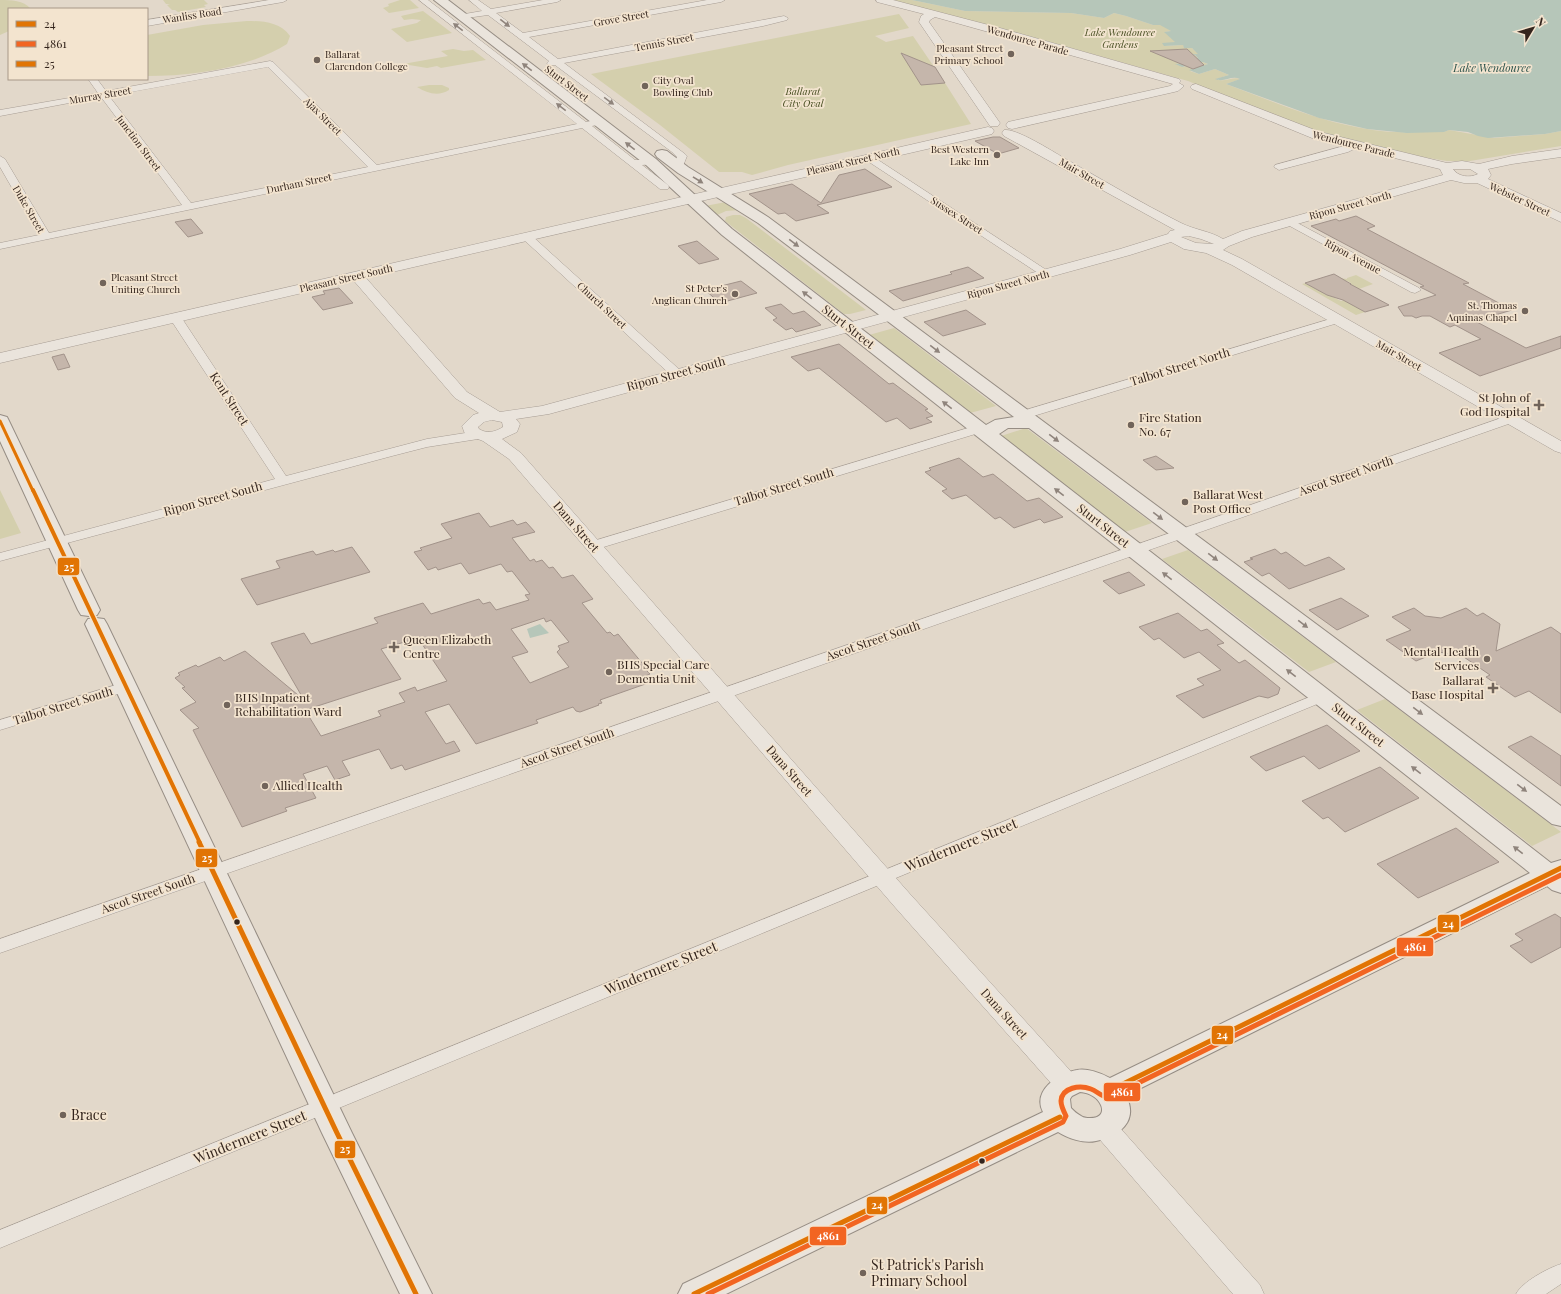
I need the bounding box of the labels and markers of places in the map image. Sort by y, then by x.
place label: Pleasant Street Primary School [934,41,1003,67]
place label: Ballarat Clarendon College [325,47,408,73]
marker: Pleasant Street Primary School [1006,49,1016,59]
marker: Ballarat Clarendon College [312,55,322,65]
place label: City Oval Bowling Club [653,73,713,99]
marker: City Oval Bowling Club [640,81,650,91]
place label: Best Western Lake Inn [931,142,989,168]
marker: Best Western Lake Inn [992,150,1002,160]
place label: Pleasant Street Uniting Church [111,270,180,296]
marker: Pleasant Street Uniting Church [98,278,108,288]
place label: St Peter's Anglican Church [651,281,727,307]
marker: St Peter's Anglican Church [730,289,740,299]
place label: St. Thomas Aquinas Chapel [1446,298,1517,324]
marker: St. Thomas Aquinas Chapel [1520,306,1530,316]
place label: St John of God Hospital [1460,389,1531,419]
marker: St John of God Hospital [1533,399,1545,411]
place label: Fire Station No. 67 [1139,409,1202,439]
marker: Fire Station No. 67 [1126,420,1136,430]
place label: Ballarat West Post Office [1193,486,1264,516]
marker: Ballarat West Post Office [1180,497,1190,507]
place label: Queen Elizabeth Centre [403,631,491,661]
marker: Queen Elizabeth Centre [388,641,400,653]
place label: Mental Health Services [1403,643,1479,673]
marker: Mental Health Services [1482,654,1492,664]
place label: BHS Special Care Dementia Unit [617,656,710,686]
marker: BHS Special Care Dementia Unit [604,667,614,677]
place label: Ballarat Base Hospital [1411,672,1485,702]
marker: Ballarat Base Hospital [1487,682,1499,694]
place label: BHS Inpatient Rehabilitation Ward [235,689,342,719]
marker: BHS Inpatient Rehabilitation Ward [222,700,232,710]
place label: Allied Health [272,777,343,793]
marker: Allied Health [260,781,270,791]
unlabelled marker [232,917,242,927]
place label: Brace [71,1105,107,1124]
marker: Brace [58,1110,68,1120]
unlabelled marker [977,1156,987,1166]
place label: St Patrick's Parish Primary School [871,1255,985,1290]
marker: St Patrick's Parish Primary School [858,1268,868,1278]

